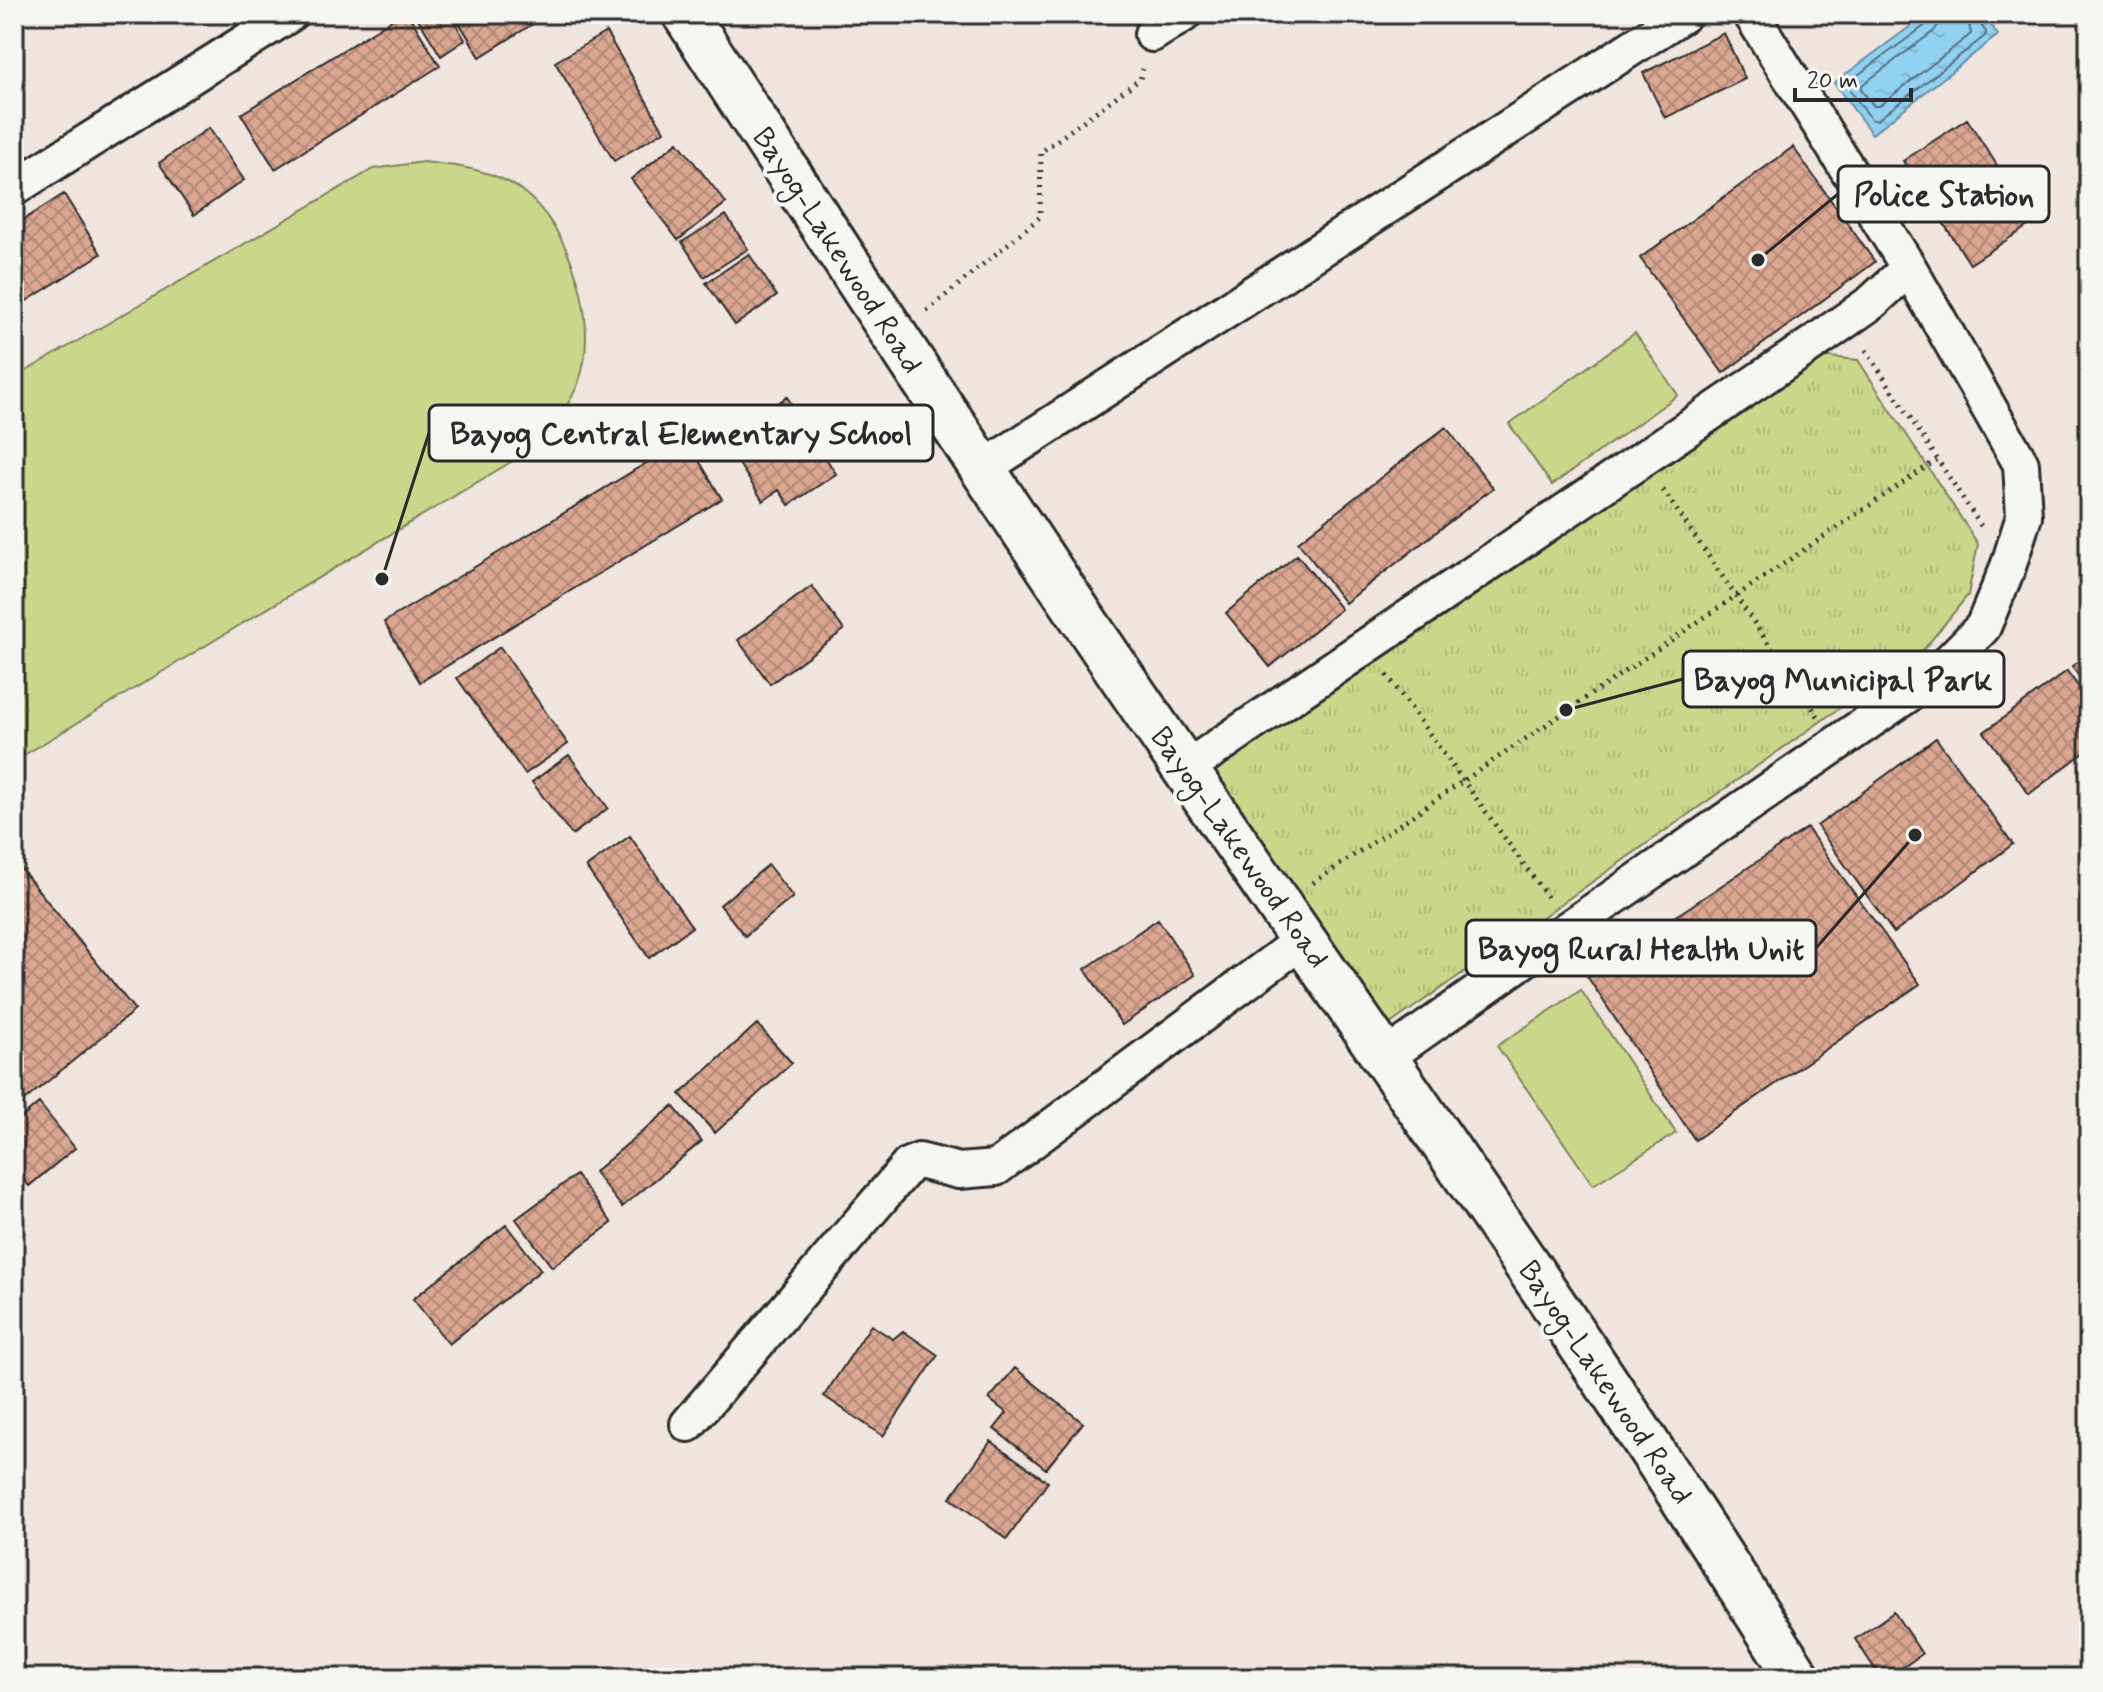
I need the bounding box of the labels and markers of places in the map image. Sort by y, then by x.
callout: Police Station [1838,166,2049,222]
callout: Bayog Central Elementary School [429,405,933,461]
callout: Bayog Municipal Park [1683,651,2004,707]
callout: Bayog Rural Health Unit [1466,920,1816,976]

